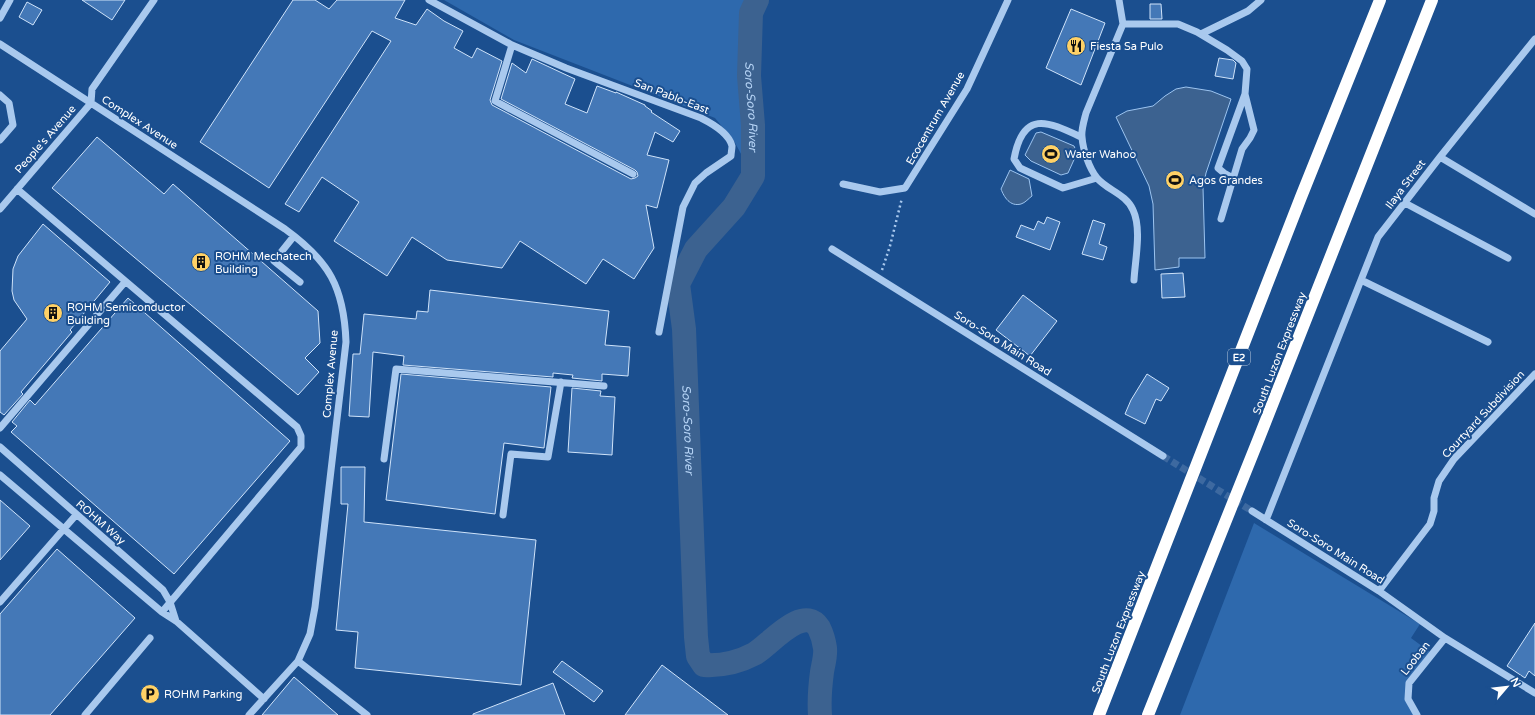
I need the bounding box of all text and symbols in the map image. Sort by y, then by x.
restaurant icon: Fiesta Sa Pulo [1065,35,1087,57]
place label: Fiesta Sa Pulo [1090,40,1164,53]
water label: Soro-Soro River [742,61,760,153]
street label: Ecocentrum Avenue [903,69,967,167]
street label: San Pablo-East [633,76,711,117]
street label: Complex Avenue [99,93,180,152]
street label: People's Avenue [12,103,78,176]
sports icon: Water Wahoo [1040,143,1062,165]
place label: Water Wahoo [1065,148,1136,161]
street label: Ilaya Street [1383,157,1428,211]
sports icon: Agos Grandes [1164,169,1186,191]
place label: Agos Grandes [1189,174,1263,187]
place label: ROHM Mechatech Building [215,250,312,276]
building icon: ROHM Mechatech Building [190,251,212,273]
street label: South Luzon Expressway [1250,290,1309,416]
place label: ROHM Semiconductor Building [67,301,186,327]
building icon: ROHM Semiconductor Building [42,302,64,324]
street label: Soro-Soro Main Road [952,308,1054,379]
street label: Complex Avenue [320,330,341,419]
road number: E2 [1228,349,1250,365]
street label: Courtyard Subdivision [1439,368,1527,461]
water label: Soro-Soro River [679,384,697,476]
street label: ROHM Way [73,497,128,547]
street label: Soro-Soro Main Road [1285,516,1387,587]
street label: South Luzon Expressway [1089,569,1148,695]
street label: Looban [1398,639,1433,678]
north arrow [1487,667,1527,707]
text: N [1508,676,1523,689]
parking icon: ROHM Parking [139,683,161,705]
place label: ROHM Parking [164,688,242,701]

